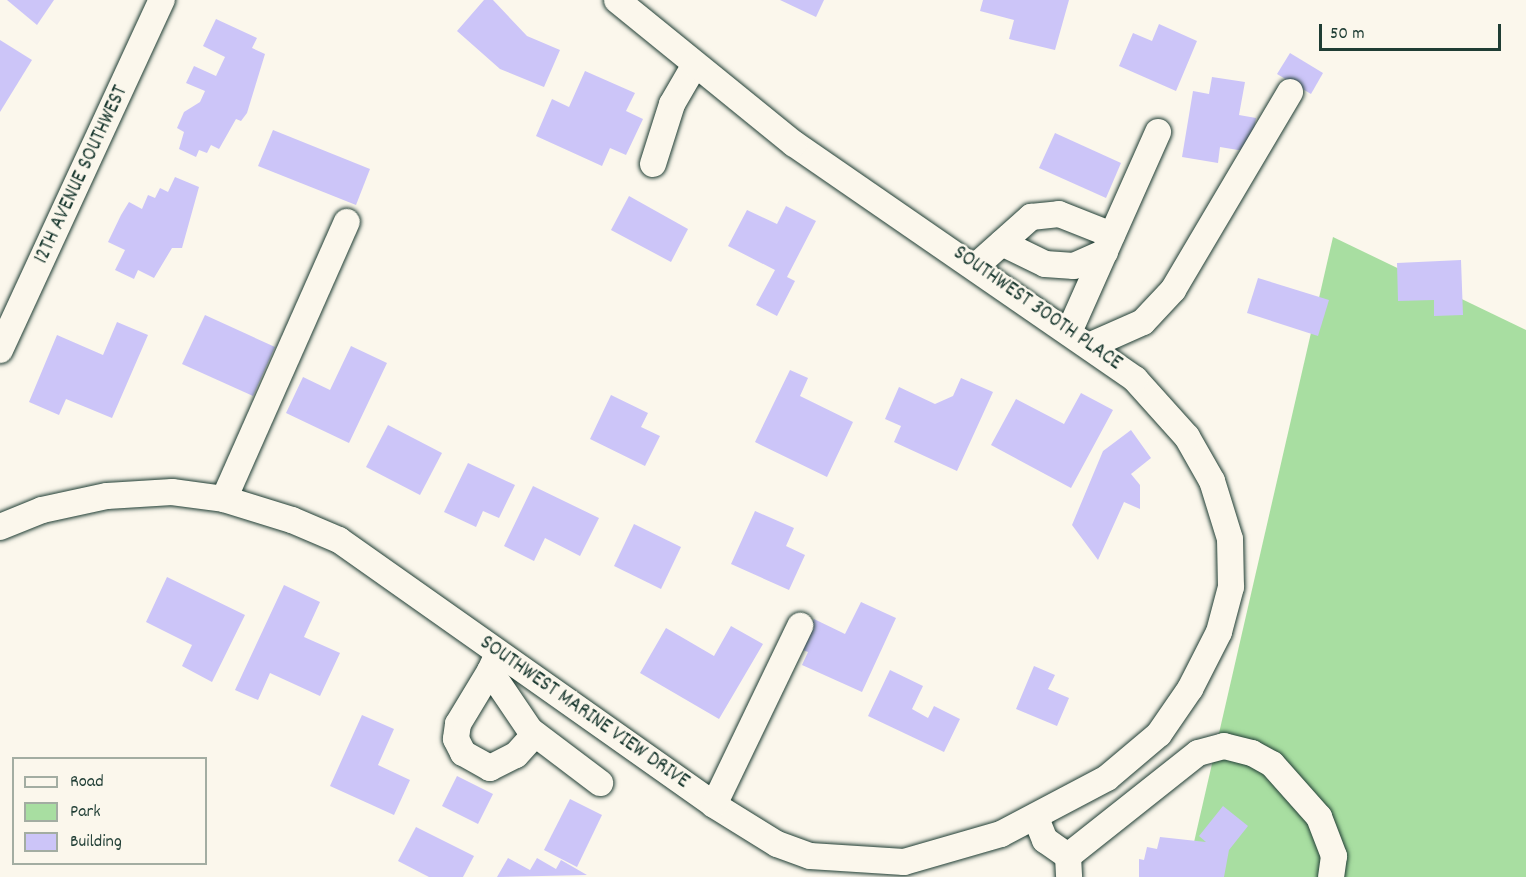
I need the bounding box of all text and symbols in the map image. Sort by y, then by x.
scale bar [1322,12,1504,50]
text: 50 m [1330,22,1365,47]
street label: 12TH AVENUE SOUTHWEST [30,82,134,268]
street label: SOUTHWEST 300TH PLACE [948,241,1126,377]
street label: SOUTHWEST MARINE VIEW DRIVE [474,631,694,795]
legend [12,757,207,865]
text: Road [70,770,104,795]
text: Park [70,800,101,825]
text: Building [70,830,122,855]

